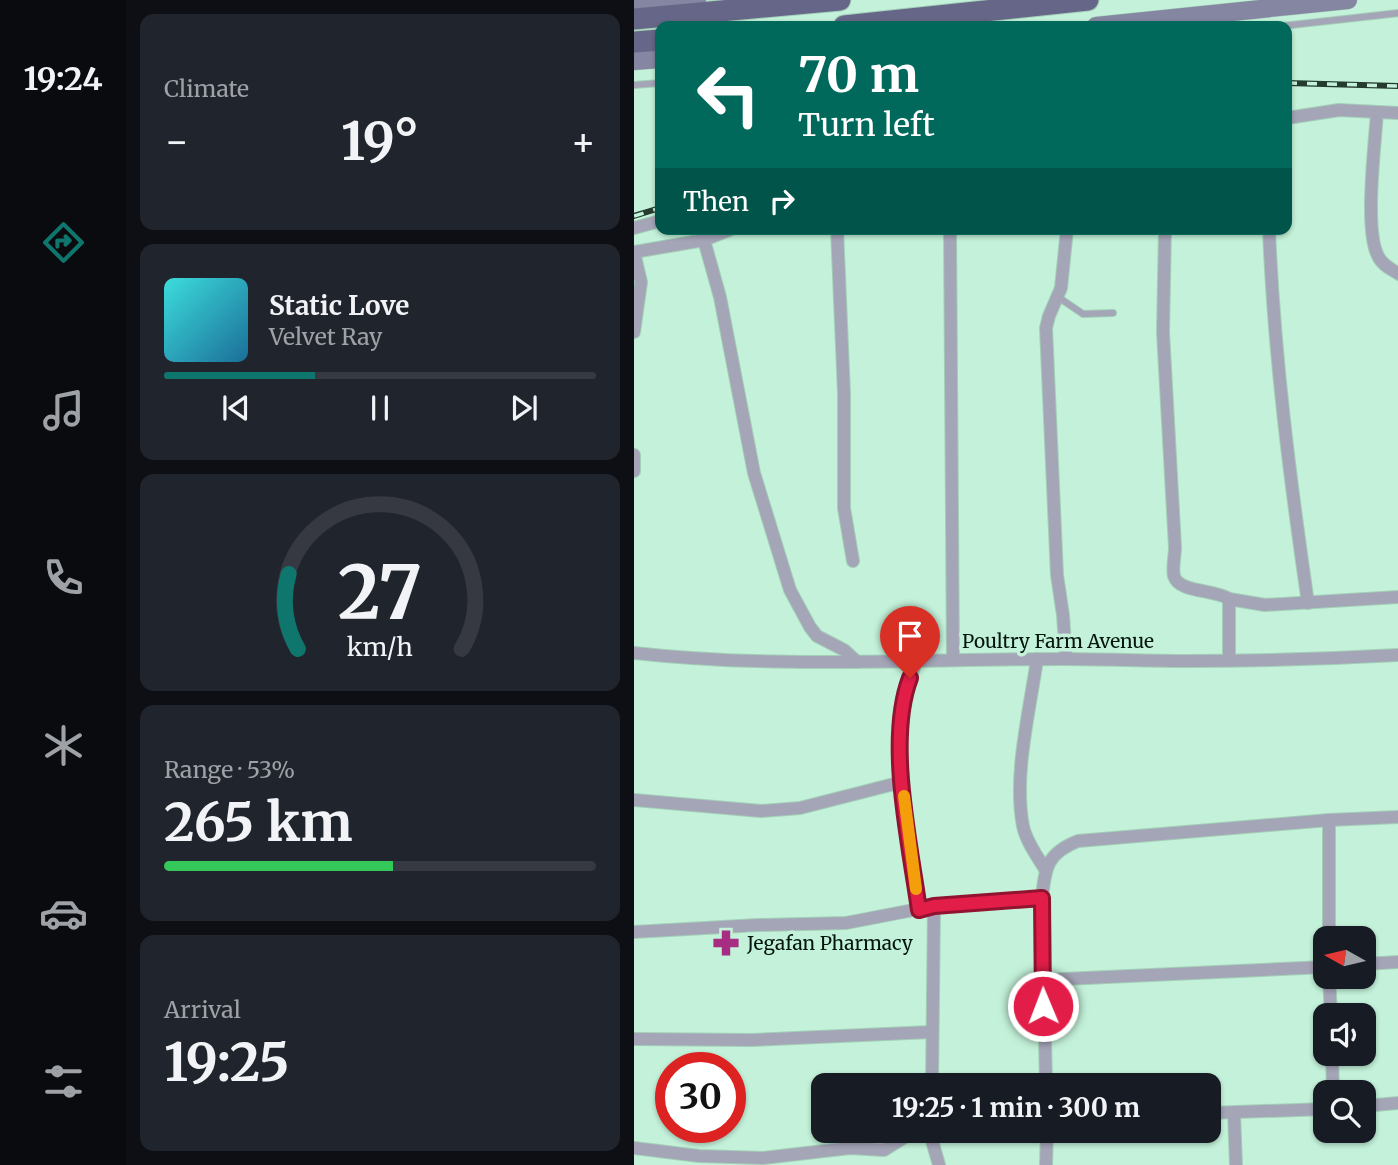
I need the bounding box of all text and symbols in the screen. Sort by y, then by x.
text: 70 m [798,44,919,105]
icon: left [683,49,774,140]
text: 19:24 [23,59,103,99]
text: Climate [164,74,249,103]
text: Turn left [798,105,935,145]
text: 19° [341,109,419,174]
text: − [164,118,189,165]
text: + [571,118,596,165]
icon: right [763,182,801,220]
text: Then [683,185,749,218]
icon: directions [39,218,88,267]
text: Static Love [269,289,409,322]
text: Velvet Ray [269,322,382,351]
icon: music [39,386,88,435]
icon: previous [217,389,255,427]
icon: pause [361,389,399,427]
icon: next [505,389,543,427]
text: 27 [338,547,422,639]
icon: phone [39,553,88,602]
pin [880,606,940,678]
icon: arrive [891,617,929,655]
street label: Poultry Farm Avenue [962,629,1154,653]
text: km/h [347,630,413,662]
icon: climate [39,721,88,770]
text: Range · 53% [164,755,295,784]
text: 265 km [164,790,353,855]
icon: car [39,889,88,938]
north arrow [1313,926,1376,989]
map controls [1313,926,1376,1143]
pharmacy icon: Jegafan Pharmacy [711,928,741,958]
place label: Jegafan Pharmacy [746,931,913,955]
position arrow [1006,969,1080,1043]
text: Arrival [164,995,241,1024]
button: sound [1313,1003,1376,1066]
text: 19:25 [164,1030,290,1095]
speed limit sign: 30 [655,1052,746,1143]
icon: filters [39,1057,88,1106]
button: search [1313,1080,1376,1143]
text: 19:25 · 1 min · 300 m [892,1091,1140,1124]

